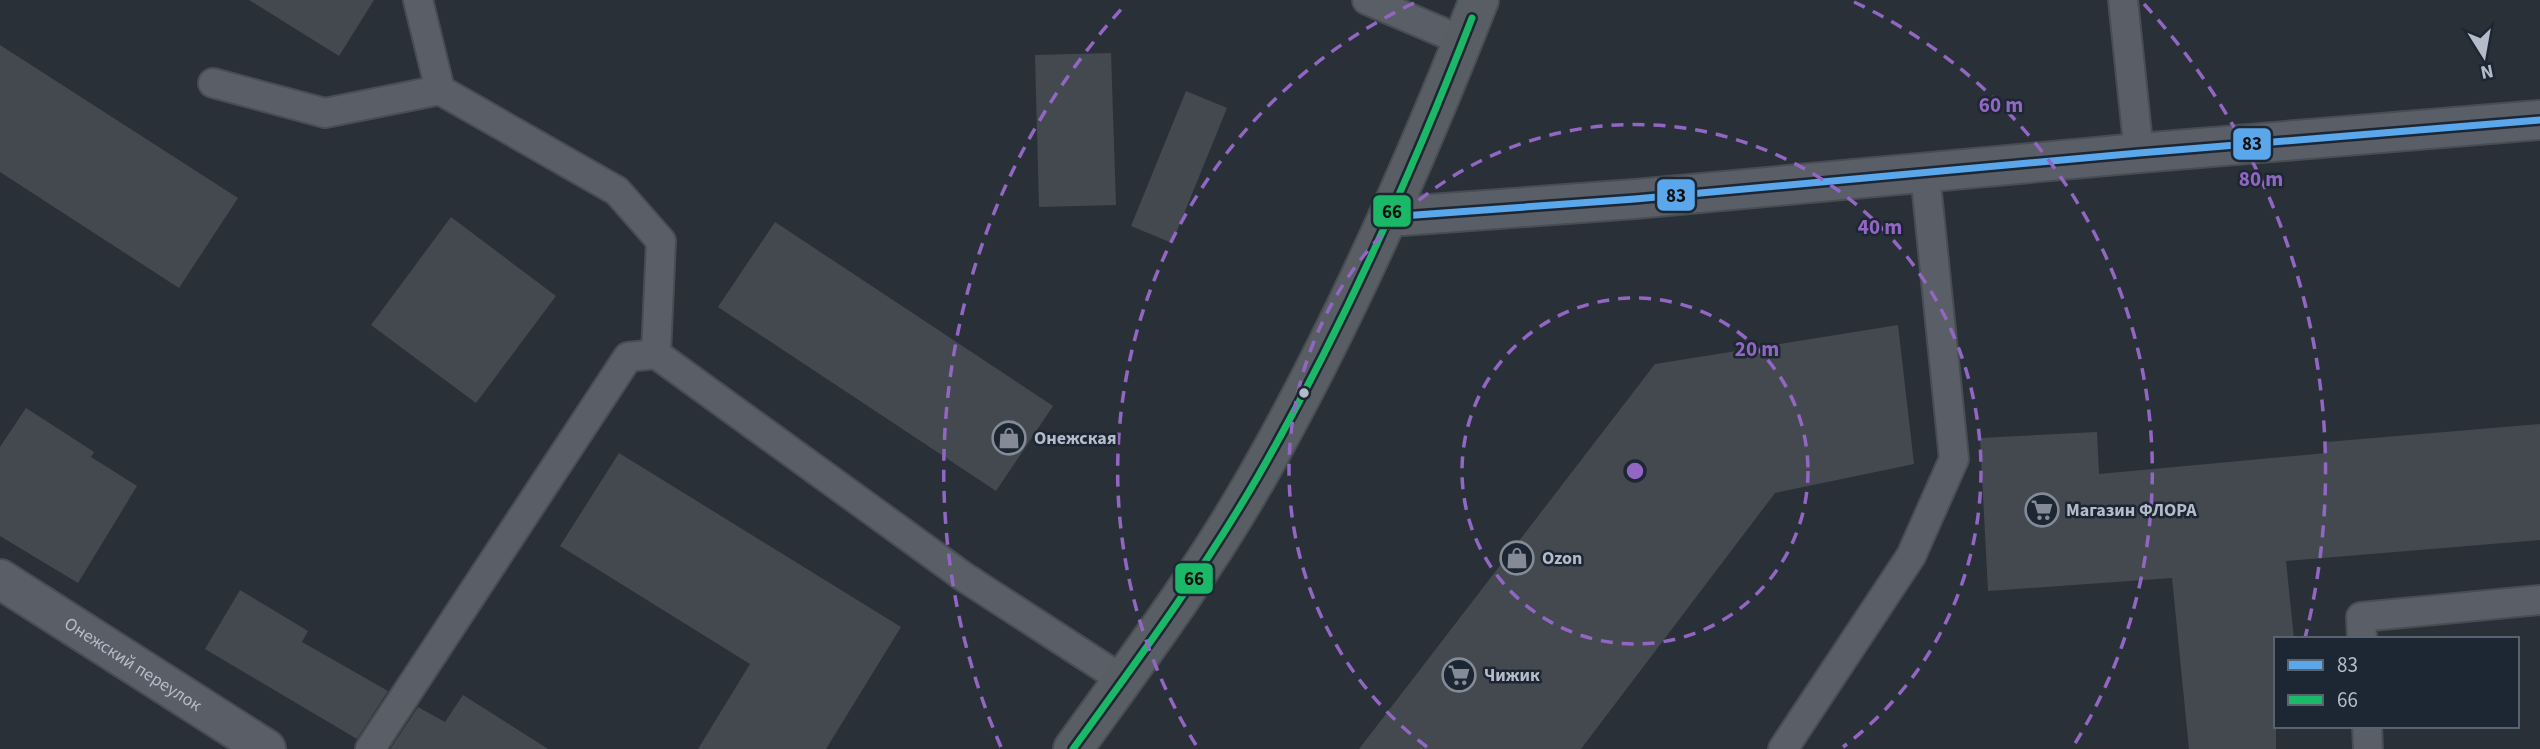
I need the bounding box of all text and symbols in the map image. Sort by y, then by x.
north arrow [2449,21,2519,91]
text: N [2478,57,2496,86]
text: 60 m [1979,90,2023,120]
line badge: 83 [2232,127,2272,161]
text: 83 [2242,131,2262,158]
text: 80 m [2239,164,2283,194]
line badge: 83 [1656,178,1696,212]
text: 83 [1666,183,1686,210]
line badge: 66 [1372,194,1412,228]
text: 66 [1382,199,1402,226]
text: 40 m [1858,212,1902,242]
text: 20 m [1735,334,1779,364]
unlabelled marker [1297,386,1311,400]
shop icon: Онежская [990,419,1028,457]
place label: Онежская [1034,426,1117,451]
centre of rings [1623,459,1647,483]
supermarket icon: Магазин ФЛОРА [2023,491,2061,529]
place label: Магазин ФЛОРА [2066,498,2197,523]
shop icon: Ozon [1498,539,1536,577]
place label: Ozon [1542,546,1582,571]
line badge: 66 [1174,562,1214,595]
text: 66 [1184,566,1204,593]
street label: Онежский переулок [59,611,206,718]
legend [2274,637,2519,728]
text: 83 [2337,650,2358,680]
supermarket icon: Чижик [1440,656,1478,694]
place label: Чижик [1484,663,1540,688]
text: 66 [2337,685,2358,715]

